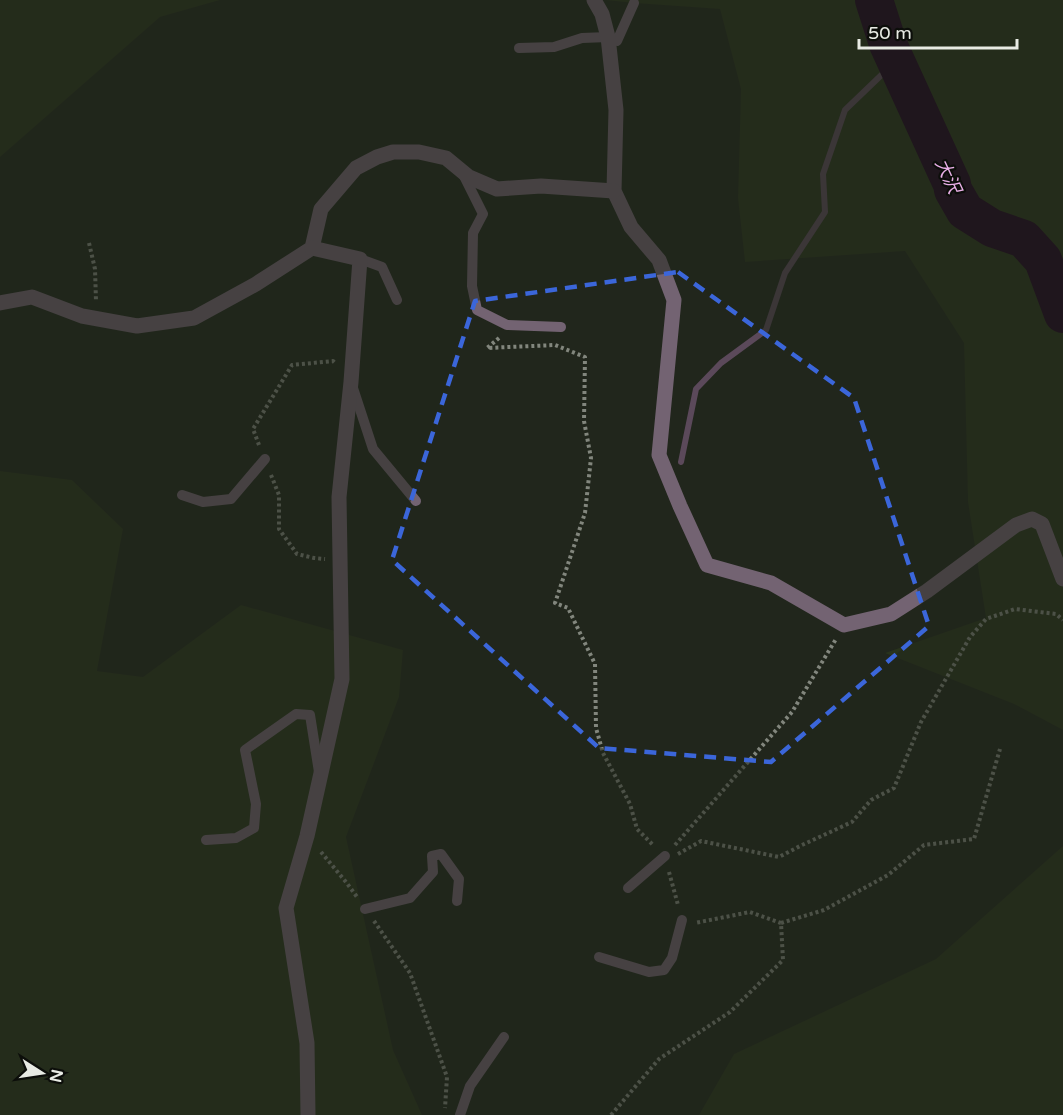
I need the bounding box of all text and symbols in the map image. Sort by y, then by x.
scale bar [859,12,1016,50]
text: 50 m [868,22,912,44]
water label: 大沢 [930,155,966,199]
north arrow [12,1043,72,1103]
text: N [45,1068,67,1084]

